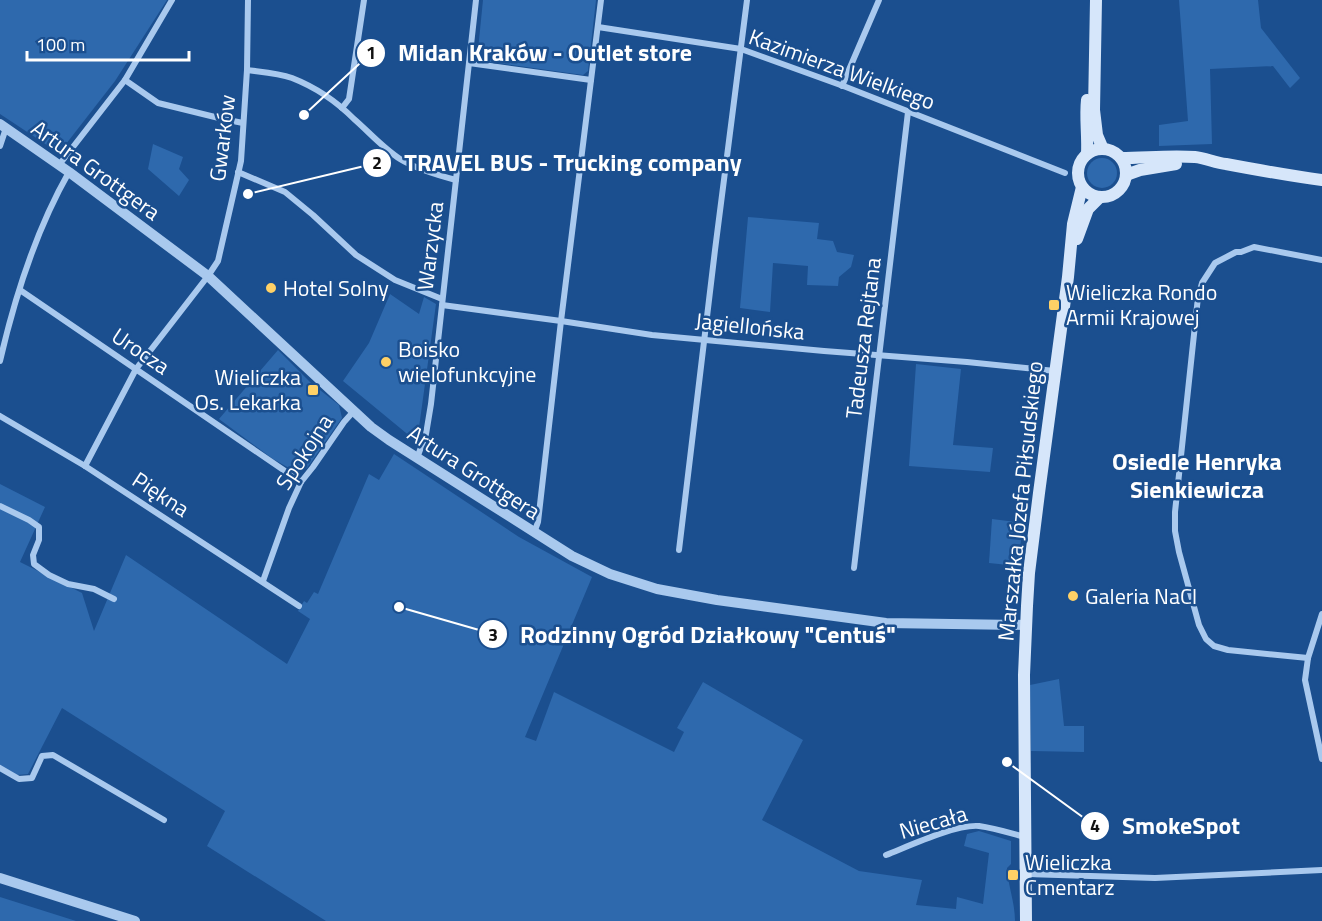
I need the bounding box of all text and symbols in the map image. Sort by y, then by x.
street label: Kazimierza Wielkiego [744,19,940,119]
scale bar [27,24,189,62]
text: 100 m [36,31,85,58]
callout: Midan Kraków - Outlet store [356,32,704,74]
text: Midan Kraków - Outlet store [398,34,692,70]
text: 1 [366,39,376,66]
street label: Gwarków [200,92,244,183]
street label: Artura Grottgera [24,111,168,229]
callout: TRAVEL BUS - Trucking company [362,142,753,184]
text: TRAVEL BUS - Trucking company [404,144,742,180]
text: 2 [372,149,382,176]
street label: Warzycka [408,200,452,292]
street label: Tadeusza Rejtana [836,256,890,420]
place label: Hotel Solny [283,271,389,305]
place label: Wieliczka Rondo Armii Krajowej [1066,275,1217,334]
marker: Hotel Solny [264,281,278,295]
marker: Wieliczka Rondo Armii Krajowej [1047,298,1061,312]
street label: Jagiellońska [694,303,806,349]
street label: Urocza [105,319,177,383]
place label: Boisko wielofunkcyjne [398,332,536,391]
marker: Boisko wielofunkcyjne [379,355,393,369]
street label: Marszałka Józefa Piłsudskiego [988,359,1052,643]
place label: Wieliczka Os. Lekarka [195,360,301,419]
marker: Wieliczka Os. Lekarka [306,383,320,397]
street label: Spokojna [267,407,341,497]
street label: Artura Grottgera [401,416,547,528]
district label: Osiedle Henryka Sienkiewicza [1112,443,1282,507]
street label: Piękna [126,463,196,525]
place label: Galeria NaCl [1085,579,1197,613]
marker: Galeria NaCl [1066,589,1080,603]
callout: Rodzinny Ogród Działkowy "Centuś" [478,613,908,655]
text: Rodzinny Ogród Działkowy "Centuś" [520,616,896,652]
text: 3 [488,621,498,648]
street label: Niecała [895,796,971,848]
callout: SmokeSpot [1080,805,1252,847]
text: SmokeSpot [1122,807,1240,843]
text: 4 [1090,812,1100,839]
place label: Wieliczka Cmentarz [1025,845,1115,904]
marker: Wieliczka Cmentarz [1006,868,1020,882]

